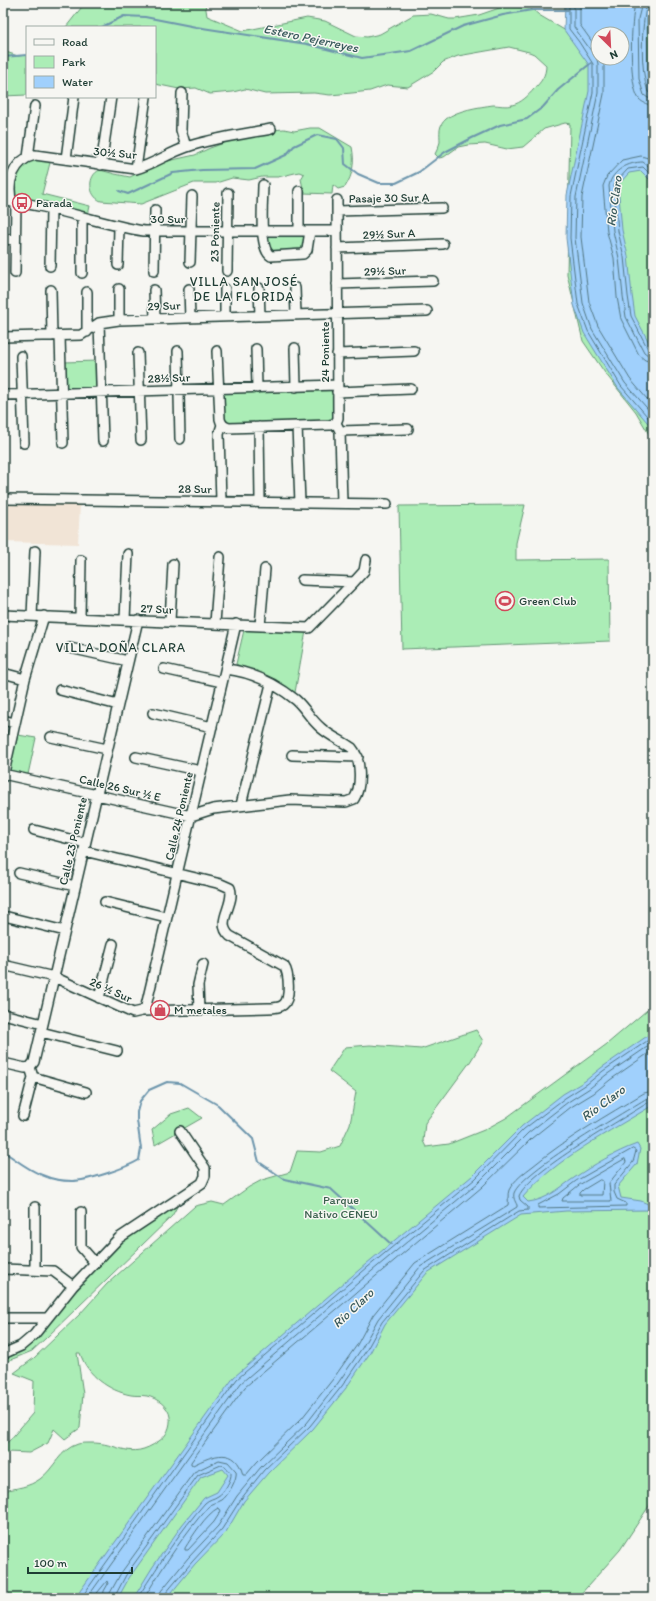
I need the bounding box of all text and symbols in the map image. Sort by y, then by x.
water label: Estero Pejerreyes [262,21,361,56]
legend [26,26,156,98]
north arrow [590,26,630,66]
text: Road [62,35,88,49]
text: N [608,47,620,62]
text: Park [62,55,86,69]
text: Water [62,75,93,89]
street label: 30½ Sur [93,144,138,162]
water label: Río Claro [603,174,625,227]
street label: Pasaje 30 Sur A [349,190,430,206]
bus stop icon: Parada [11,192,33,214]
place label: Parada [36,196,73,210]
street label: 23 Poniente [207,201,223,262]
street label: 30 Sur [151,212,186,226]
street label: 29½ Sur A [362,226,416,242]
street label: 29½ Sur [364,263,407,279]
district label: VILLA SAN JOSÉ DE LA FLORIDA [190,274,298,304]
street label: 29 Sur [147,298,181,314]
street label: 24 Poniente [318,321,332,383]
street label: 28½ Sur [147,370,191,386]
street label: 28 Sur [178,482,212,496]
sports icon: Green Club [494,590,516,612]
place label: Green Club [519,594,577,608]
street label: 27 Sur [140,601,174,617]
district label: VILLA DOÑA CLARA [56,640,186,655]
street label: Calle 24 Poniente [162,770,196,862]
street label: Calle 26 Sur ½ E [78,772,163,804]
street label: Calle 23 Poniente [56,795,90,886]
street label: 26 ½ Sur [88,974,135,1006]
shop icon: M metales [149,999,171,1021]
place label: M metales [174,1003,227,1017]
water label: Río Claro [578,1082,628,1124]
park label: Parque Nativo CENEU [304,1193,378,1221]
water label: Río Claro [329,1285,377,1331]
scale bar [28,1549,132,1575]
text: 100 m [34,1556,67,1570]

